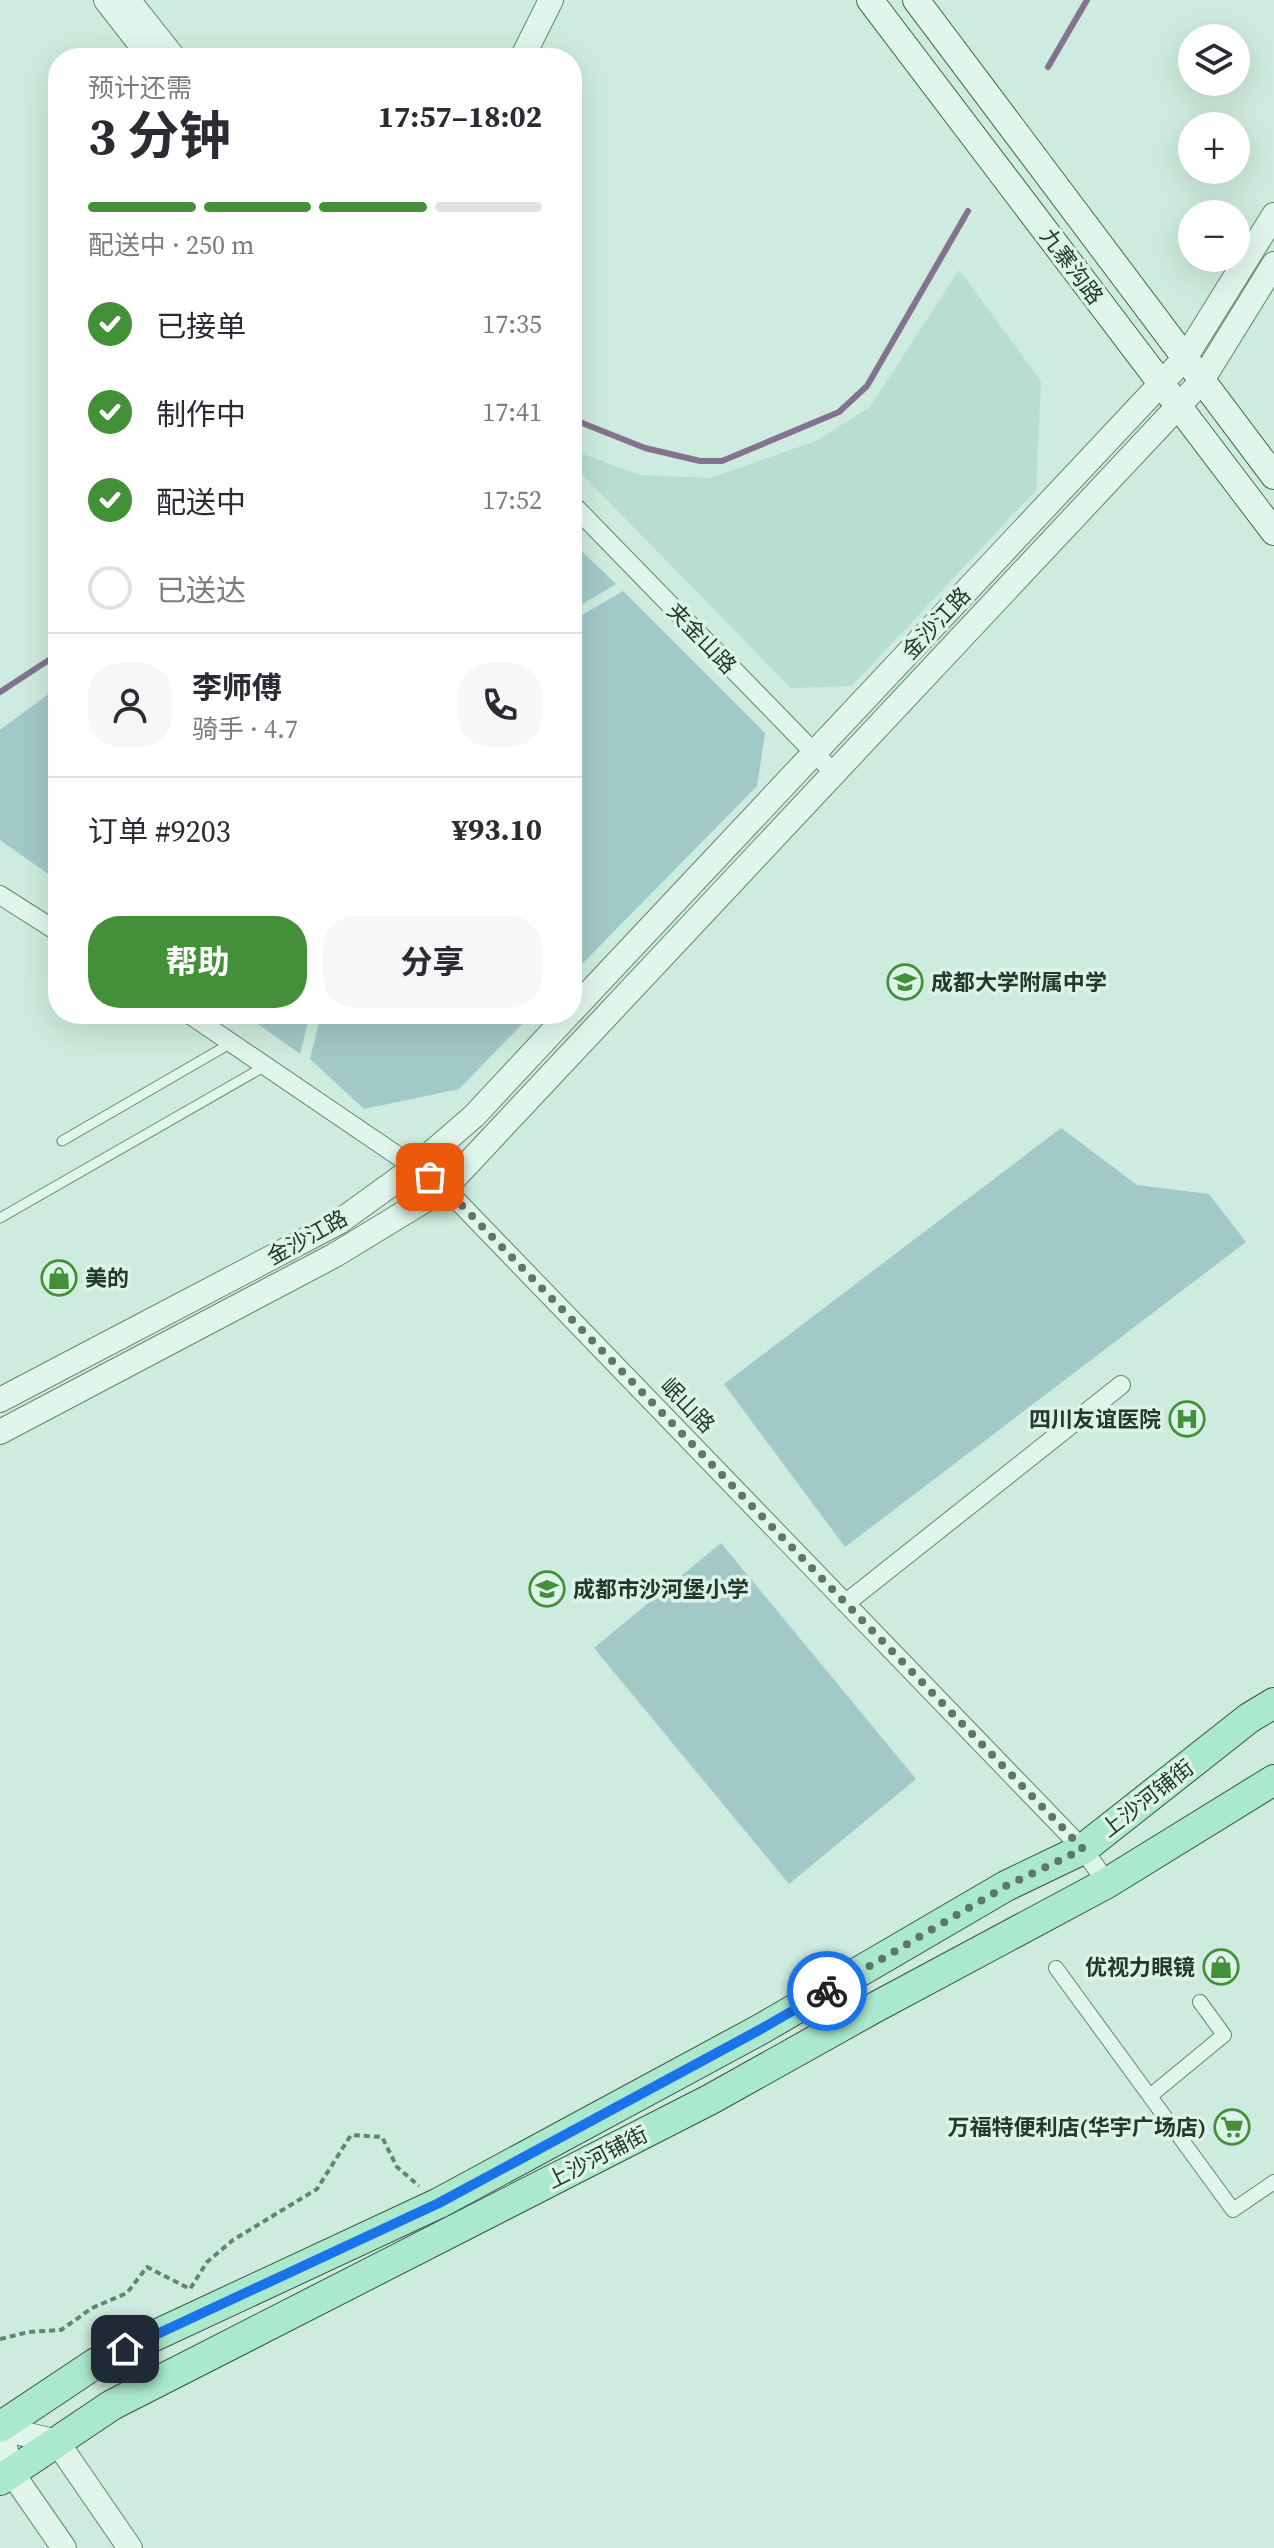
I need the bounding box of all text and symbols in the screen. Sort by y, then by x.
map controls [1178,24,1250,272]
button: layers [1178,24,1250,96]
text: 预计还需 [88,70,192,106]
text: 17:57–18:02 [378,96,542,137]
text: 3 分钟 [88,100,231,171]
button: + [1178,112,1250,184]
button: − [1178,200,1250,272]
street label: 九寨沟路 [1034,222,1110,310]
text: 配送中 · 250 m [88,227,254,263]
icon: check [88,302,132,346]
text: 已接单 [156,306,246,347]
text: 17:35 [482,306,542,342]
icon: check [88,390,132,434]
text: 制作中 [156,394,246,435]
text: 17:41 [482,394,542,430]
icon: check [88,478,132,522]
text: 配送中 [156,482,246,523]
text: 17:52 [482,482,542,518]
text: 已送达 [156,570,246,611]
street label: 金沙江路 [895,581,977,665]
street label: 夹金山路 [661,596,743,680]
button: person [88,663,172,747]
button: phone [458,663,542,747]
text: 李师傅 [192,667,282,708]
text: 骑手 · 4.7 [192,711,298,747]
text: ¥93.10 [452,809,542,850]
text: 订单 #9203 [88,811,231,852]
button: 帮助 [88,916,307,1008]
button: 分享 [323,916,542,1008]
school or university icon: 成都大学附属中学 [886,963,924,1001]
place label: 成都大学附属中学 [931,967,1107,997]
pin [396,1143,464,1211]
icon: bag [408,1155,452,1199]
street label: 金沙江路 [261,1203,353,1271]
shop icon: 美的 [40,1259,78,1297]
place label: 美的 [85,1263,129,1293]
street label: 岷山路 [654,1371,722,1439]
hospital icon: 四川友谊医院 [1168,1400,1206,1438]
place label: 四川友谊医院 [1029,1404,1161,1434]
school or university icon: 成都市沙河堡小学 [528,1570,566,1608]
place label: 成都市沙河堡小学 [573,1574,749,1604]
street label: 上沙河铺街 [1094,1752,1200,1844]
shop icon: 优视力眼镜 [1202,1948,1240,1986]
courier [787,1951,867,2031]
place label: 优视力眼镜 [1085,1952,1195,1982]
icon: bike [805,1969,849,2013]
supermarket icon: 万福特便利店(华宇广场店) [1213,2108,1251,2146]
place label: 万福特便利店(华宇广场店) [947,2112,1206,2142]
street label: 上沙河铺街 [541,2119,653,2195]
pin [91,2315,159,2383]
icon: home [103,2327,147,2371]

